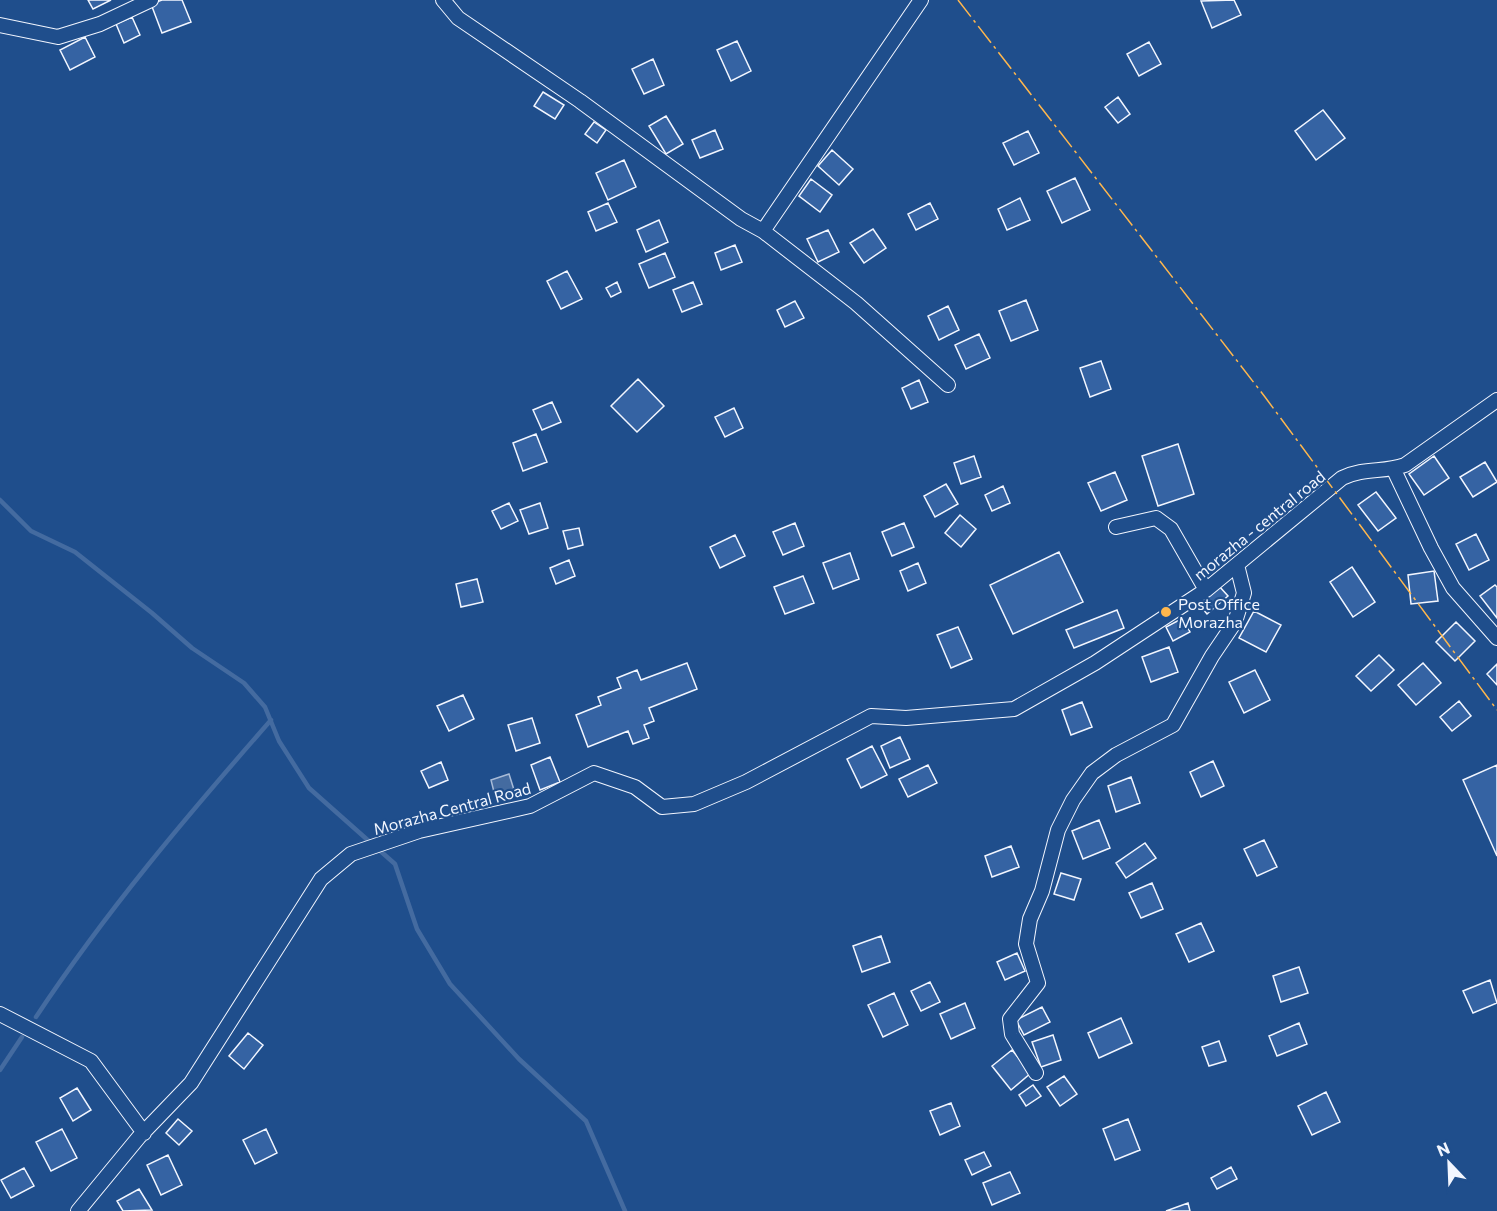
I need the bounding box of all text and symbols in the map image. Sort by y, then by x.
street label: morazha - central road [1189,466,1329,584]
place label: Post Office Morazha [1178,594,1260,631]
marker: Post Office Morazha [1159,605,1173,619]
street label: Morazha Central Road [371,778,533,838]
north arrow [1419,1133,1479,1193]
text: N [1434,1138,1452,1160]

